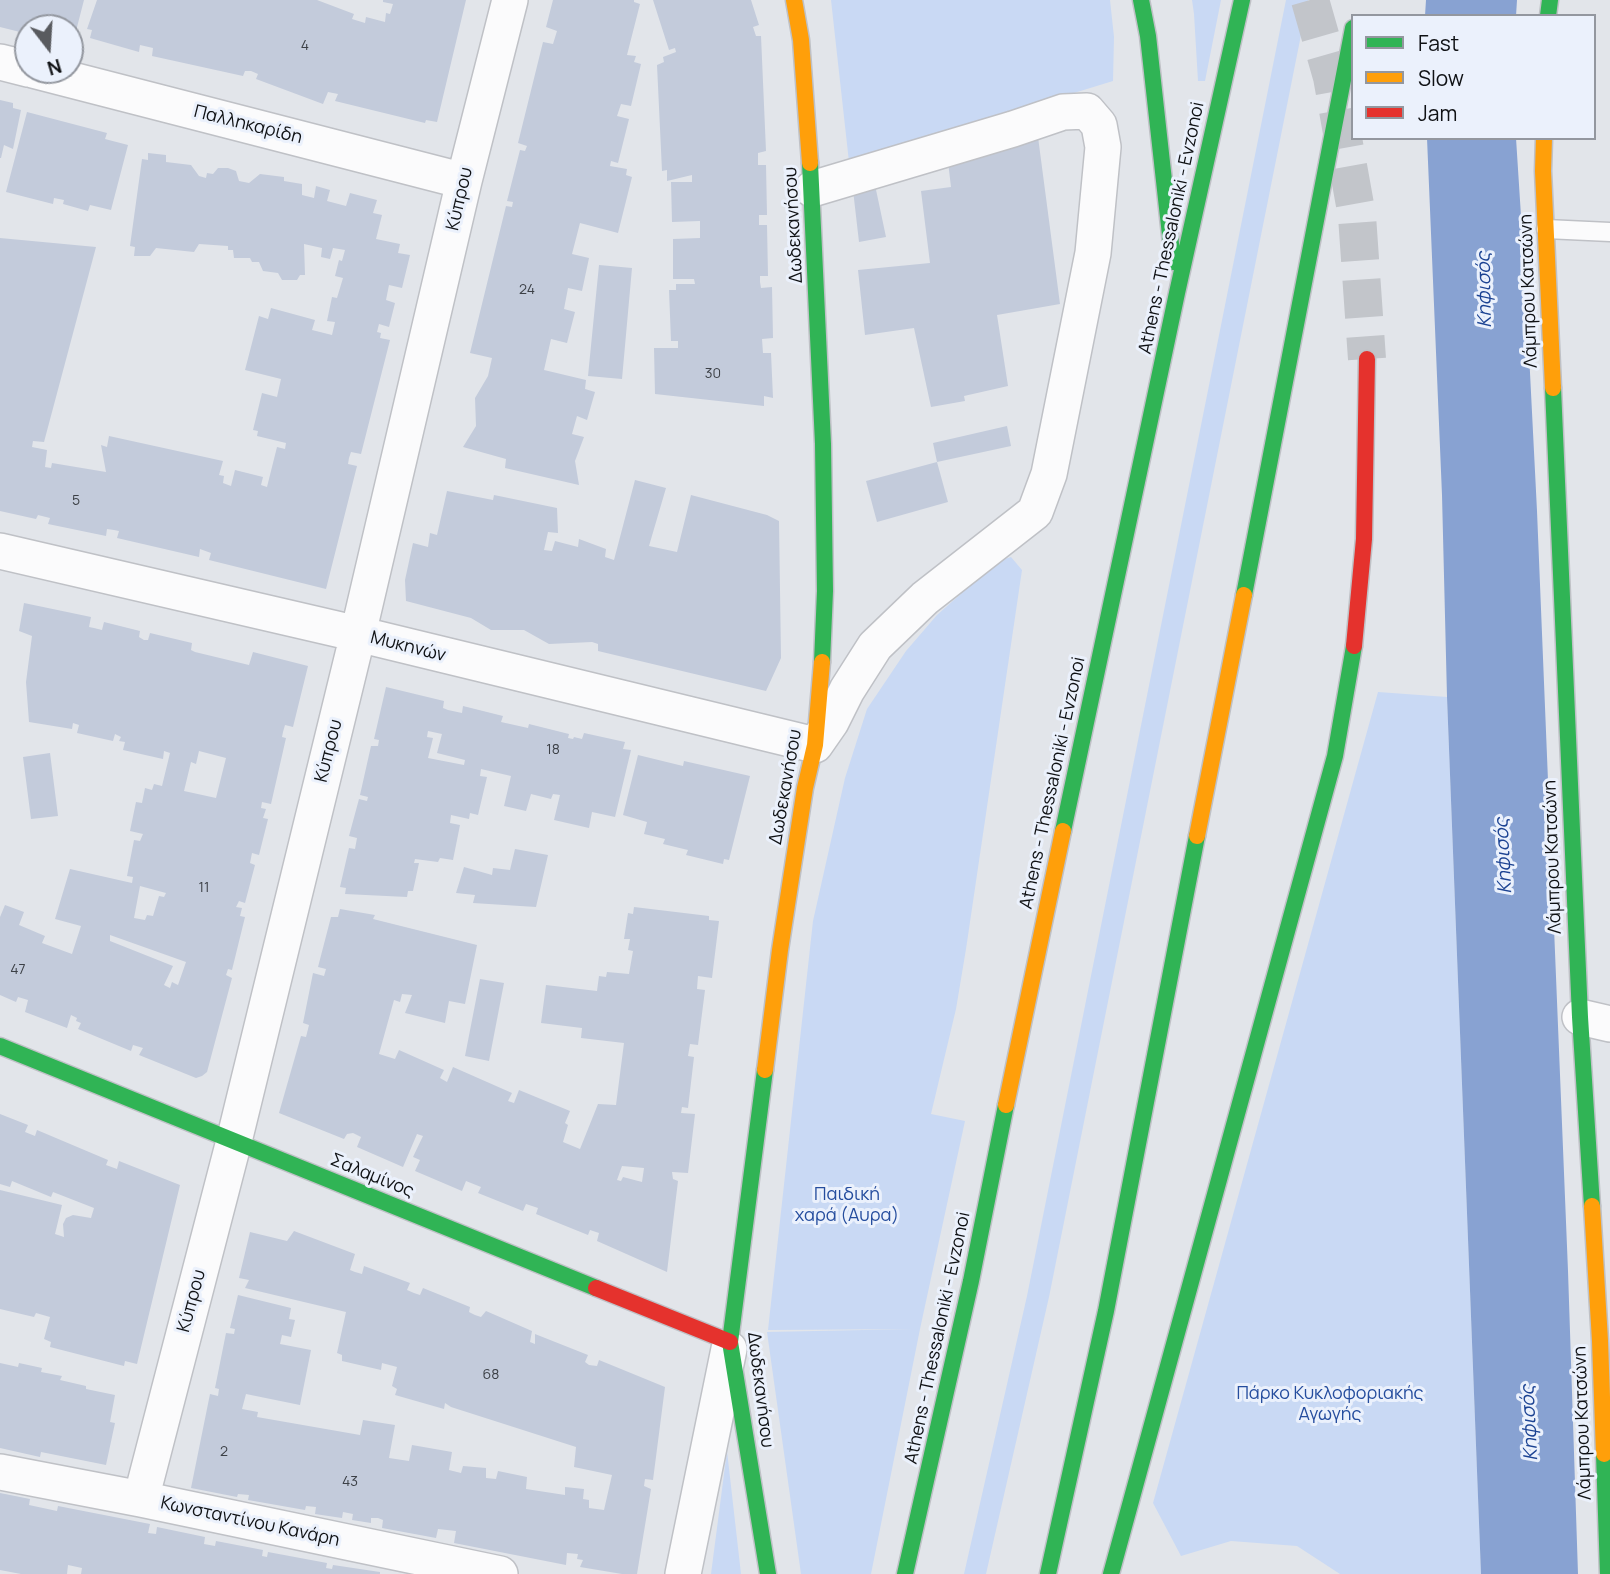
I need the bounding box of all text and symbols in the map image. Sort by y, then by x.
north arrow [14,14,84,84]
legend [1351,14,1596,140]
text: Fast [1418,29,1459,57]
house number: 4 [301,38,309,54]
text: N [44,53,65,82]
text: Slow [1418,64,1464,92]
text: Jam [1418,99,1457,127]
street label: Athens - Thessaloniki - Evzonoi [1135,100,1209,356]
street label: Παλληκαρίδη [192,101,304,149]
street label: Κύπρου [442,165,478,233]
street label: Δωδεκανήσου [780,166,808,284]
street label: Λάμπρου Κατσώνη [1516,214,1542,368]
water label: Κηφισός [1473,252,1497,328]
house number: 24 [519,282,535,298]
house number: 30 [705,366,721,382]
house number: 5 [72,493,80,509]
street label: Μυκηνών [368,627,448,667]
street label: Athens - Thessaloniki - Evzonoi [1016,655,1090,911]
street label: Κύπρου [311,717,347,785]
street label: Δωδεκανήσου [765,728,807,846]
house number: 18 [546,742,560,758]
street label: Λάμπρου Κατσώνη [1540,780,1566,934]
water label: Κηφισός [1491,818,1517,894]
house number: 11 [199,880,209,896]
house number: 47 [10,962,26,978]
street label: Σαλαμίνος [327,1149,417,1203]
park label: Παιδική χαρά (Αυρα) [795,1184,899,1226]
street label: Athens - Thessaloniki - Evzonoi [901,1210,975,1466]
street label: Κύπρου [173,1267,211,1335]
street label: Δωδεκανήσου [742,1331,778,1449]
street label: Λάμπρου Κατσώνη [1570,1346,1596,1500]
house number: 68 [483,1367,499,1383]
park label: Πάρκο Κυκλοφοριακής Αγωγής [1236,1383,1424,1426]
water label: Κηφισός [1517,1385,1543,1461]
house number: 2 [220,1444,228,1460]
house number: 43 [342,1474,358,1490]
street label: Κωνσταντίνου Κανάρη [159,1492,341,1552]

